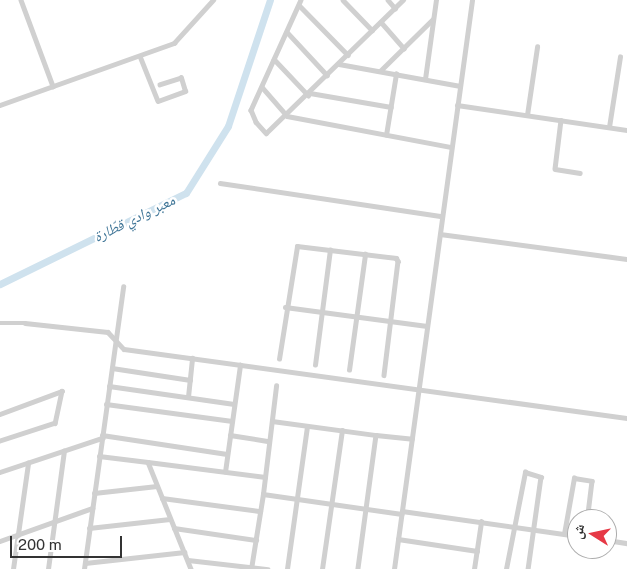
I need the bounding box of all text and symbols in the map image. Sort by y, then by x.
water label: معبر وادي قطّارة [90,191,178,245]
north arrow [567,509,617,559]
text: ش [569,523,587,540]
scale bar [12,526,125,558]
text: 200 m [18,536,62,553]

